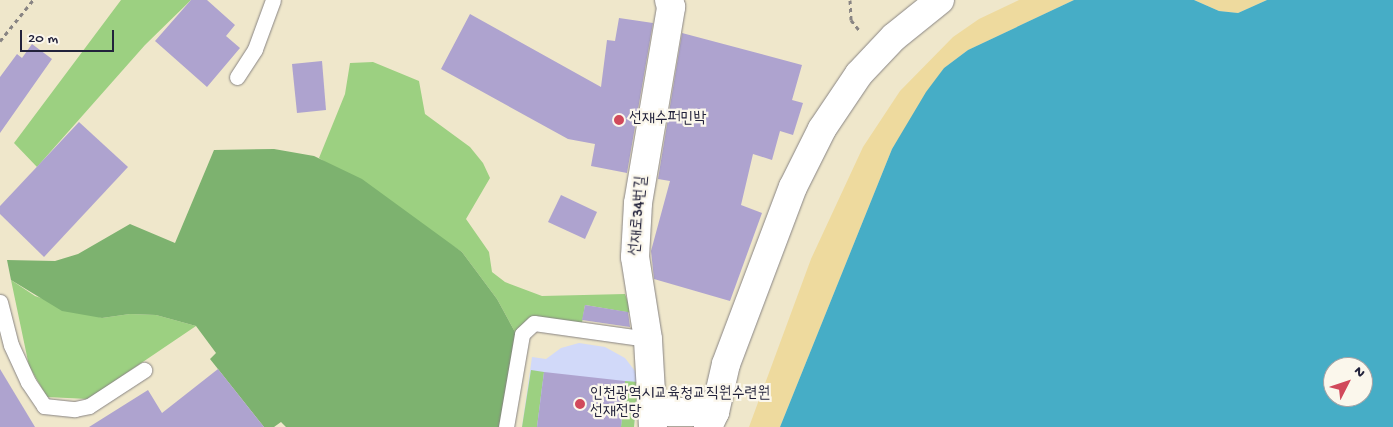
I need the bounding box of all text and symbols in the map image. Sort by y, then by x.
scale bar [22,20,116,52]
text: 20 m [28,30,58,48]
place label: 선재수퍼민박 [629,110,706,130]
marker: 선재수퍼민박 [613,114,625,126]
street label: 선재로34번길 [627,175,653,257]
north arrow [1323,357,1373,407]
text: N [1350,363,1368,382]
place label: 인천광역시교육청교직원수련원 선재전당 [590,385,770,423]
marker: 인천광역시교육청교직원수련원 선재전당 [574,398,586,410]

